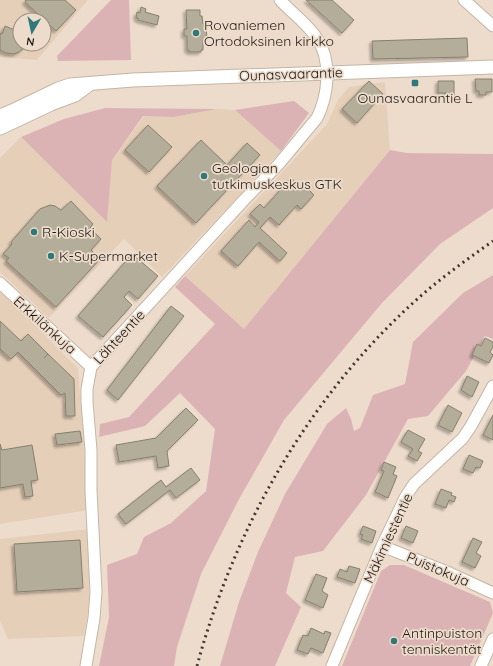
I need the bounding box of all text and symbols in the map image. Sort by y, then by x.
north arrow [12,12,52,52]
place label: Rovaniemen Ortodoksinen kirkko [204,16,334,50]
marker: Rovaniemen Ortodoksinen kirkko [191,28,201,38]
text: N [25,34,36,49]
street label: Ounasvaarantie [239,63,343,85]
marker: Ounasvaarantie L [410,78,420,88]
place label: Ounasvaarantie L [357,89,473,107]
place label: Geologian tutkimuskeskus GTK [212,159,342,193]
marker: Geologian tutkimuskeskus GTK [199,171,209,181]
place label: R-Kioski [42,223,95,241]
marker: R-Kioski [29,227,39,237]
place label: K-Supermarket [59,247,158,265]
marker: K-Supermarket [46,251,56,261]
street label: Erkkilänkuja [10,292,80,358]
street label: Lähteentie [89,306,149,368]
street label: Mäkimiestentie [359,490,417,586]
street label: Puistokuja [404,548,472,590]
place label: Antinpuiston tenniskentät [402,624,482,658]
marker: Antinpuiston tenniskentät [389,636,399,646]

